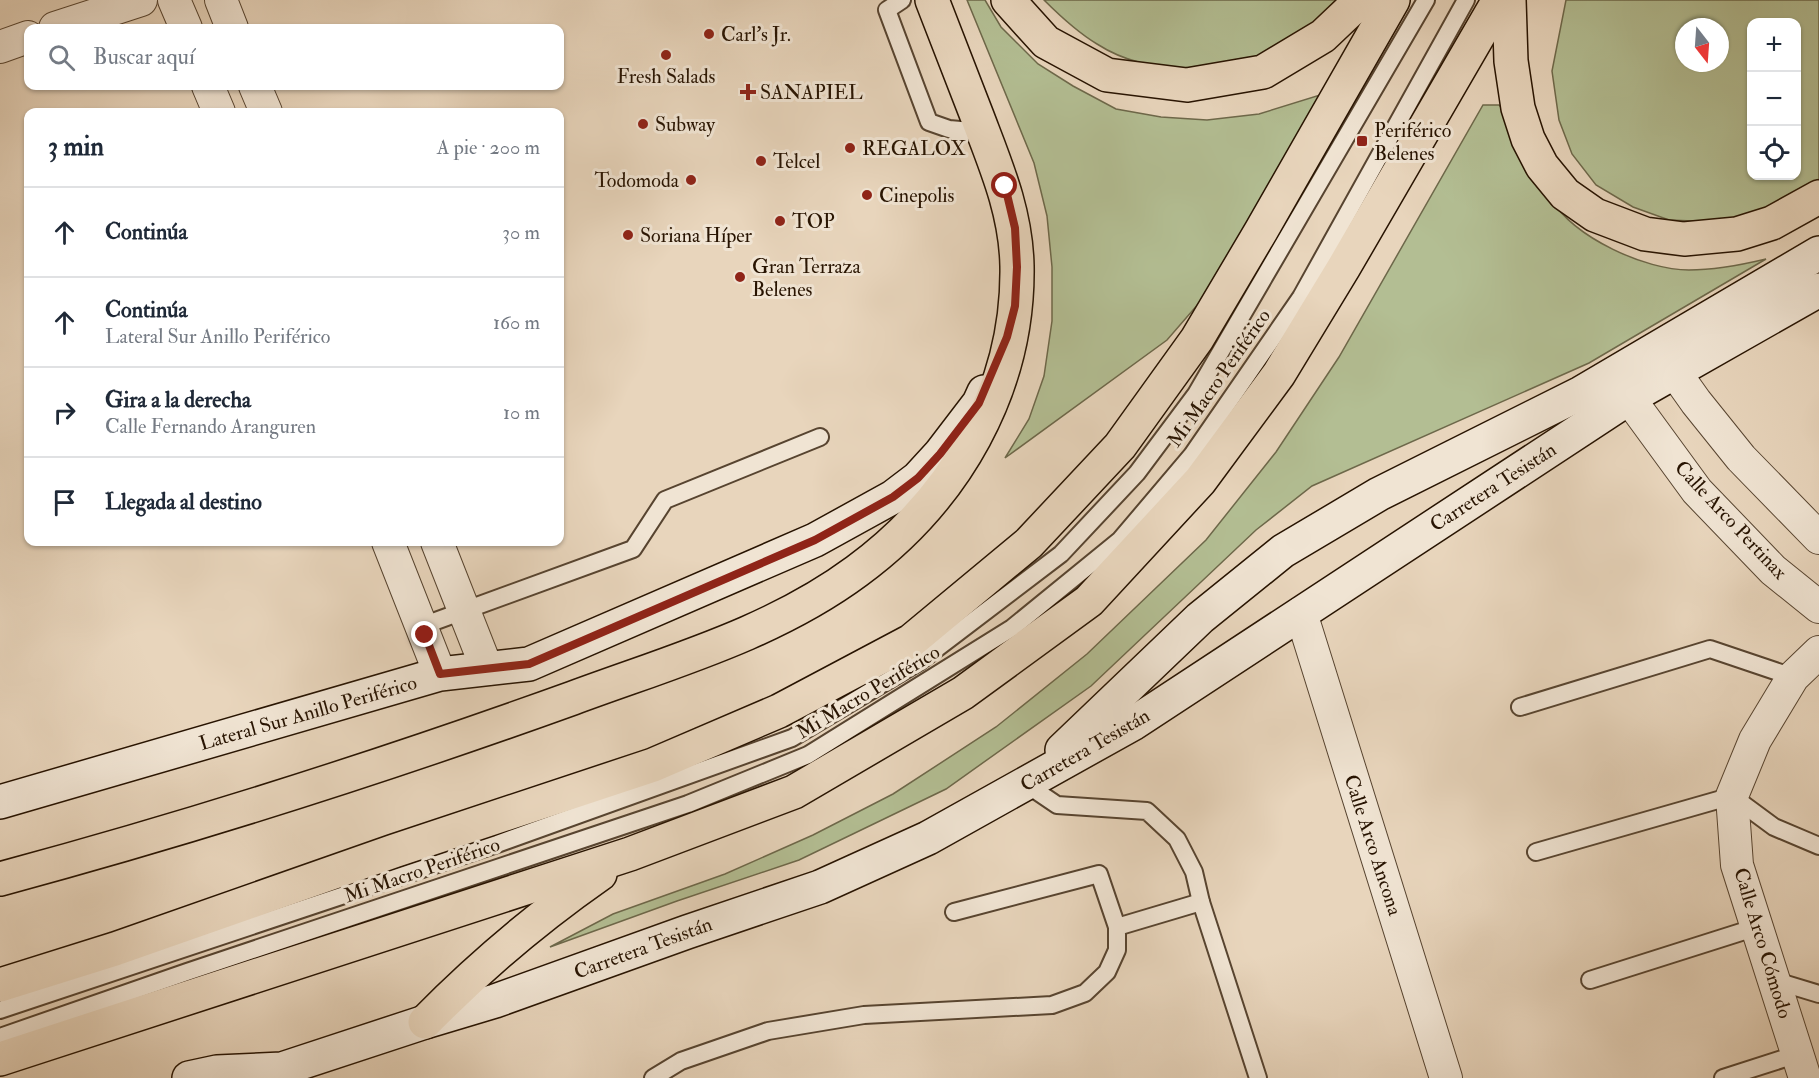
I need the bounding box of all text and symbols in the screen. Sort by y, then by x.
north arrow [1675,18,1729,72]
map controls [1747,18,1801,180]
button: + [1747,18,1801,72]
place label: Carl's Jr. [721,22,791,47]
search box [24,24,564,90]
marker: Carl's Jr. [702,27,716,41]
icon: search [45,41,78,74]
text: Buscar aquí [93,43,195,71]
marker: Fresh Salads [659,48,673,62]
place label: Fresh Salads [617,64,715,89]
button: − [1747,72,1801,126]
place label: SANAPIEL [760,80,863,105]
marker: SANAPIEL [741,85,755,99]
place label: Subway [655,112,716,137]
marker: Subway [636,117,650,131]
place label: Periférico Belenes [1374,118,1451,166]
button: locate [1747,126,1801,180]
text: 3 min [48,131,104,163]
marker: Periférico Belenes [1355,134,1369,148]
text: A pie · 200 m [437,135,540,160]
place label: REGALOX [862,136,966,161]
marker: REGALOX [843,141,857,155]
place label: Telcel [773,149,820,174]
marker: Telcel [754,154,768,168]
place label: Todomoda [594,168,680,193]
route start [991,172,1017,198]
marker: Todomoda [684,173,698,187]
place label: Cinepolis [879,183,955,209]
marker: Cinepolis [860,188,874,202]
place label: TOP [792,209,835,234]
marker: TOP [773,214,787,228]
icon: ahead [48,216,81,249]
text: Continúa [105,218,188,246]
text: 30 m [502,220,540,245]
place label: Soriana Híper [640,223,753,249]
marker: Soriana Híper [621,228,635,242]
place label: Gran Terraza Belenes [752,254,861,302]
marker: Gran Terraza Belenes [733,270,747,284]
text: Continúa [105,296,188,324]
street label: Mi Macro Periférico [1162,304,1276,452]
icon: ahead [48,306,81,339]
text: 160 m [493,310,540,335]
text: Lateral Sur Anillo Periférico [105,324,330,349]
text: Gira a la derecha [105,386,251,414]
icon: right [48,396,81,429]
text: 10 m [503,400,540,425]
text: Calle Fernando Aranguren [105,414,316,439]
street label: Carretera Tesistán [1425,437,1561,537]
street label: Calle Arco Pertinax [1669,455,1793,585]
icon: arrive [48,486,81,519]
text: Llegada al destino [105,488,262,516]
route end [411,621,437,647]
street label: Mi Macro Periférico [792,639,944,745]
street label: Lateral Sur Anillo Periférico [196,670,420,756]
street label: Carretera Tesistán [1016,703,1154,797]
street label: Calle Arco Ancona [1338,771,1408,919]
street label: Mi Macro Periférico [341,832,503,908]
street label: Calle Arco Cómodo [1728,865,1798,1021]
street label: Carretera Tesistán [570,911,716,985]

